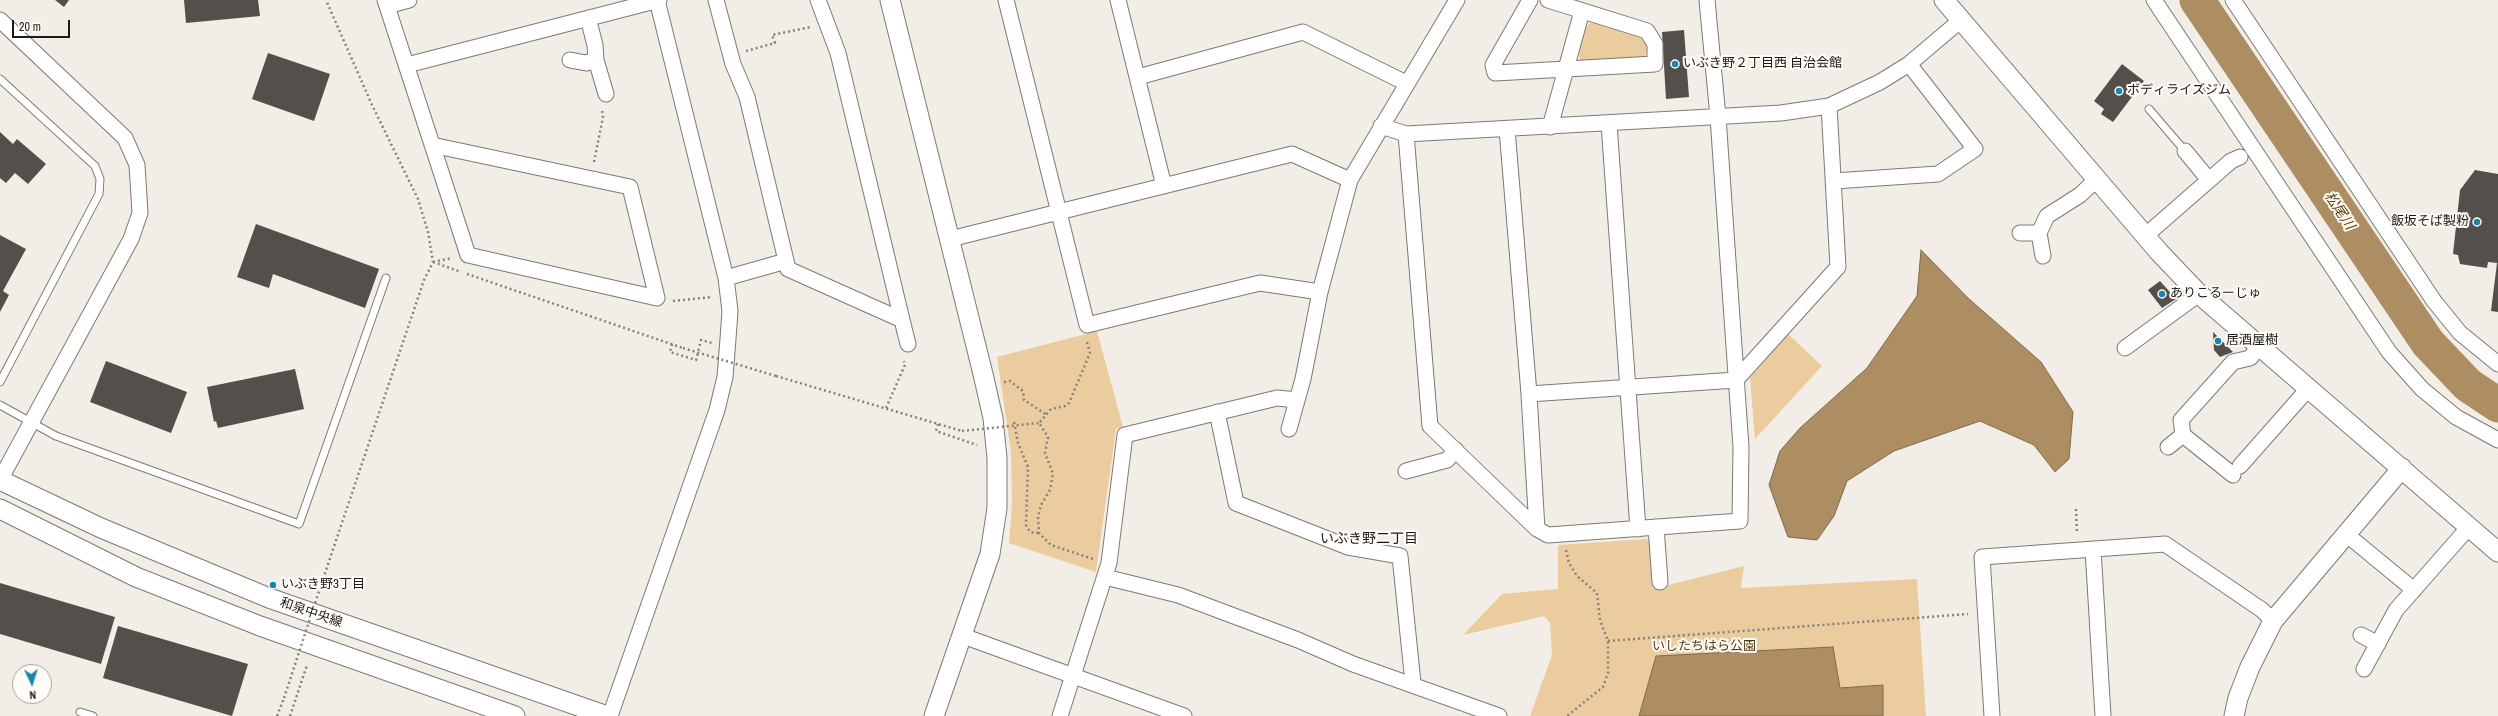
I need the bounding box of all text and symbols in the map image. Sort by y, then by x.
scale bar [14,12,72,38]
text: 20 m [19,19,41,35]
place label: いぶき野２丁目西 自治会館 [1683,56,1842,72]
marker: いぶき野２丁目西 自治会館 [1670,59,1680,69]
place label: ボディライズジム [2127,83,2231,99]
marker: ボディライズジム [2114,86,2124,96]
water label: 松尾川 [2320,189,2358,233]
place label: 飯坂そば製粉 [2391,214,2469,230]
marker: 飯坂そば製粉 [2472,217,2482,227]
place label: ありこるーじゅ [2170,286,2261,302]
marker: ありこるーじゅ [2157,289,2167,299]
place label: 居酒屋樹 [2226,333,2278,349]
marker: 居酒屋樹 [2213,336,2223,346]
district label: いぶき野二丁目 [1320,531,1418,547]
place label: いぶき野3丁目 [281,577,365,593]
marker: いぶき野3丁目 [268,580,278,590]
street label: 和泉中央線 [278,595,344,631]
park label: いしたちはら公園 [1652,639,1756,655]
north arrow [12,664,52,704]
text: N [29,688,37,702]

